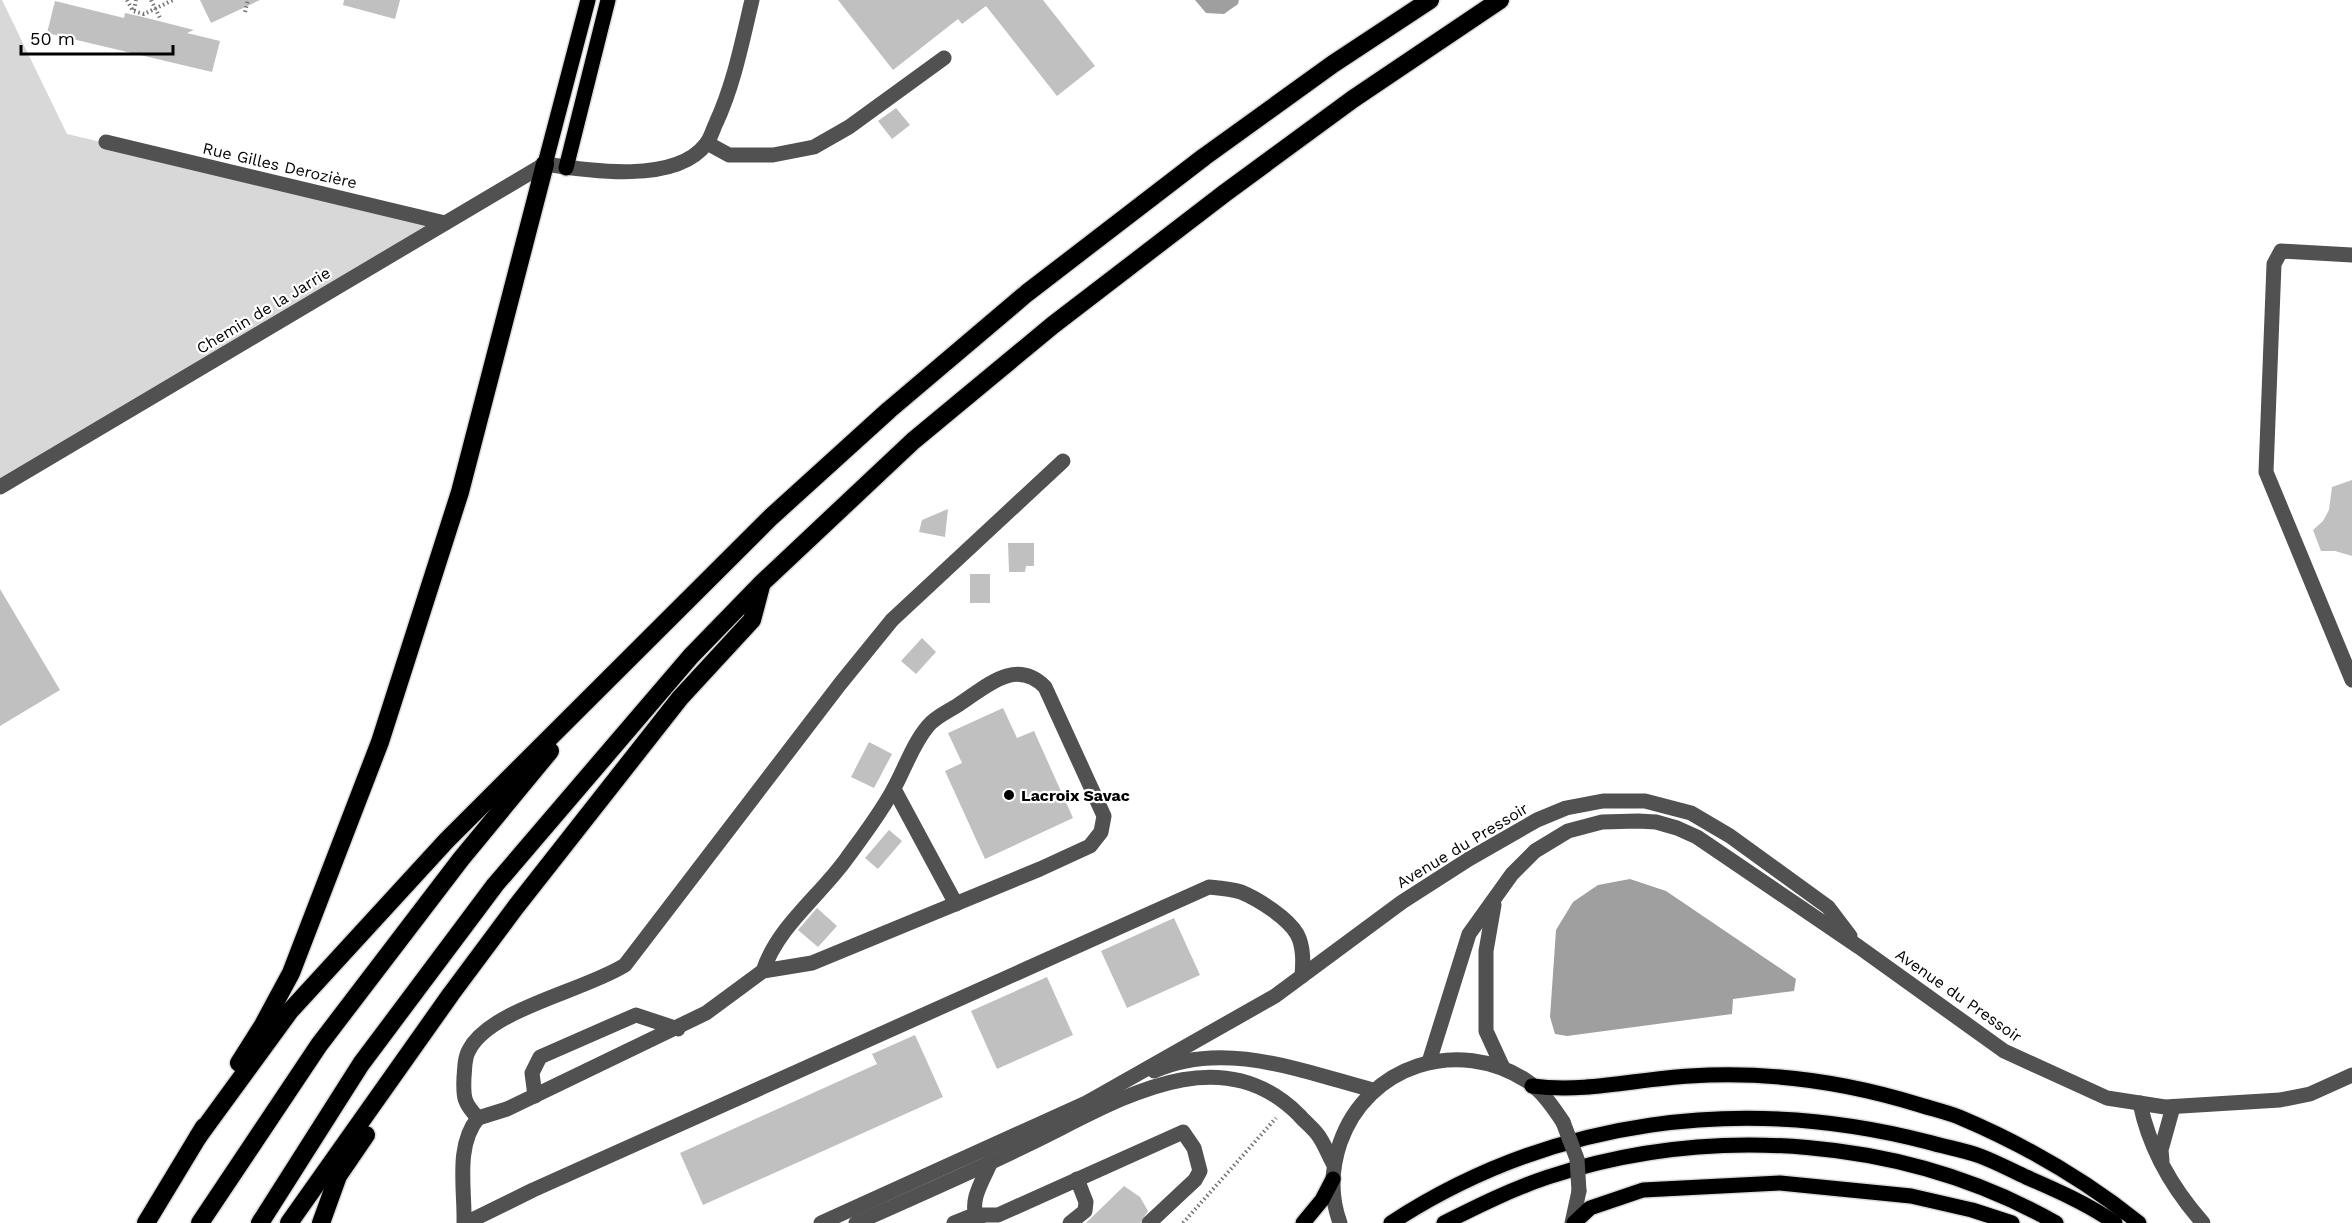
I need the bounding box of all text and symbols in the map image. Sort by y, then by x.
scale bar [21,18,172,56]
text: 50 m [30,28,75,49]
street label: Rue Gilles Derozière [201,138,359,192]
street label: Chemin de la Jarrie [193,263,334,358]
place label: Lacroix Savac [1021,786,1130,805]
marker: Lacroix Savac [1002,788,1016,802]
street label: Avenue du Pressoir [1393,798,1532,892]
street label: Avenue du Pressoir [1892,945,2026,1046]

